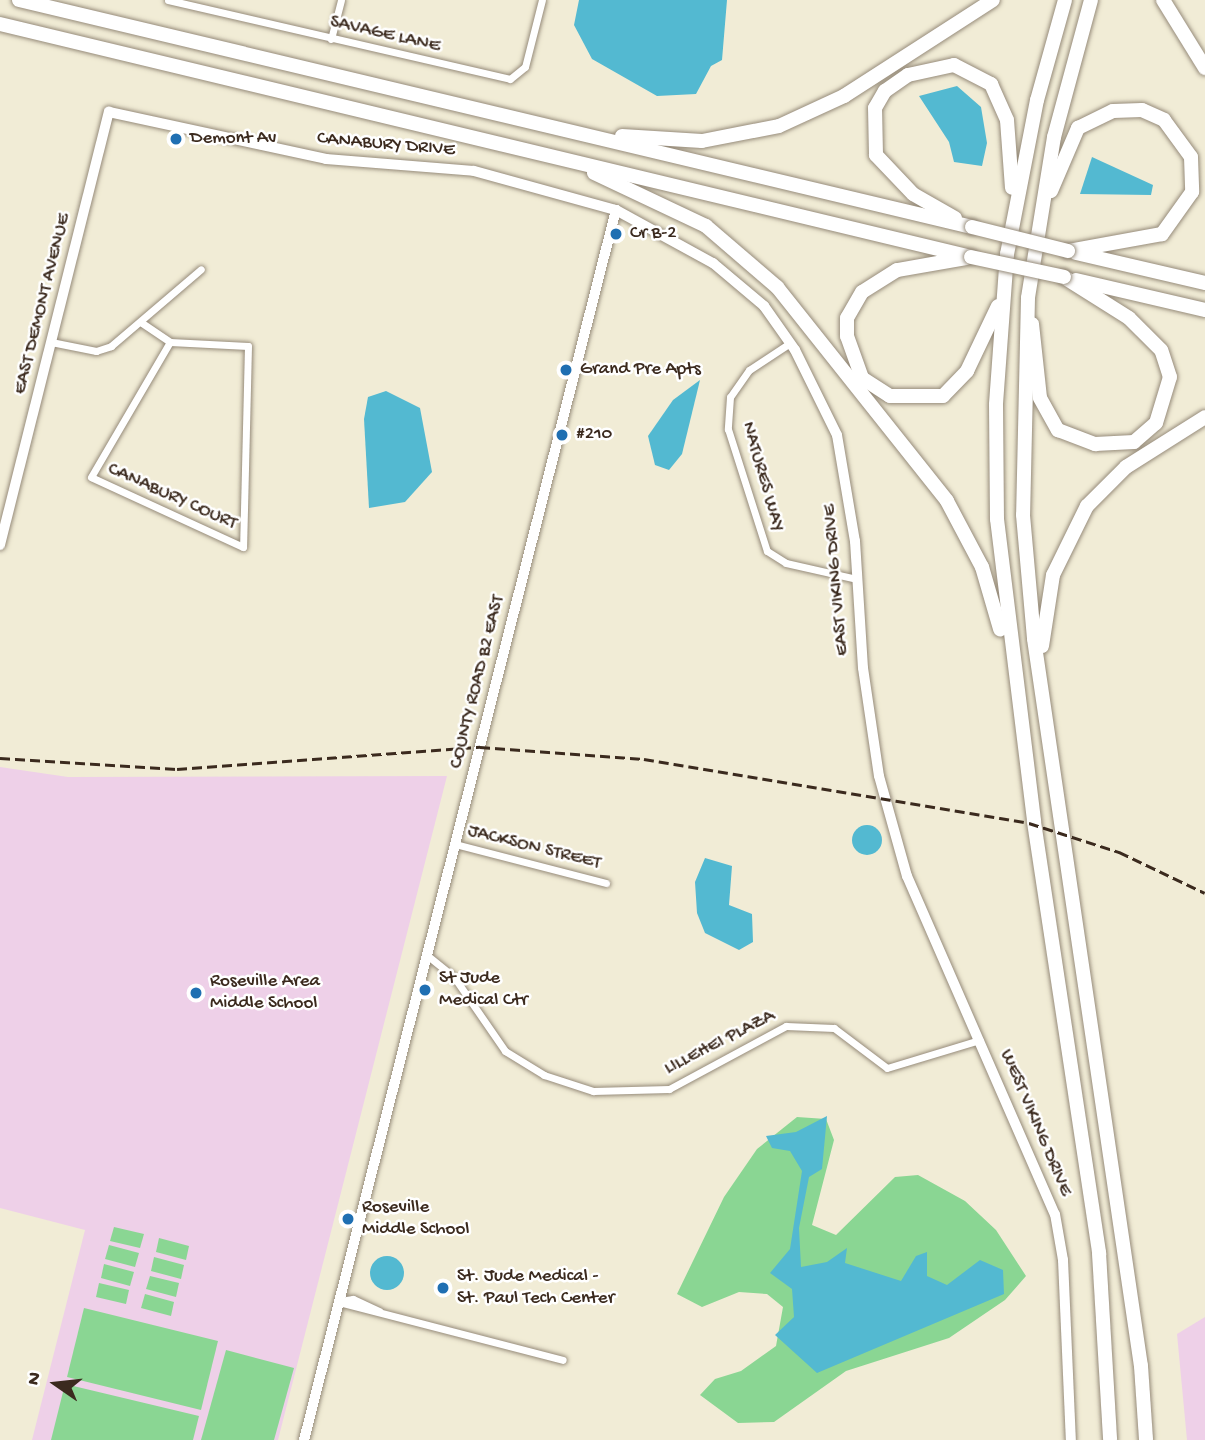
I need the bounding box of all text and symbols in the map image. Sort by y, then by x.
street label: SAVAGE LANE [328,11,442,59]
place label: Demont Av [190,128,276,150]
street label: CANABURY DRIVE [316,128,456,162]
marker: Demont Av [168,131,184,147]
street label: EAST DEMONT AVENUE [9,211,77,397]
place label: Cr B-2 [630,223,677,245]
marker: Cr B-2 [608,226,624,242]
place label: Grand Pre Apts [580,359,701,381]
marker: Grand Pre Apts [558,362,574,378]
street label: NATURES WAY [735,419,789,535]
place label: #210 [576,424,612,446]
marker: #210 [554,427,570,443]
street label: CANABURY COURT [104,458,240,536]
street label: EAST VIKING DRIVE [819,503,855,657]
street label: COUNTY ROAD B2 EAST [445,593,511,771]
street label: JACKSON STREET [465,820,603,876]
place label: St Jude Medical Ctr [439,968,528,1012]
place label: Roseville Area Middle School [210,971,320,1015]
marker: St Jude Medical Ctr [417,982,433,998]
marker: Roseville Area Middle School [188,985,204,1001]
street label: LILLEHEI PLAZA [661,1005,779,1081]
street label: WEST VIKING DRIVE [994,1046,1076,1200]
place label: Roseville Middle School [362,1197,469,1241]
marker: Roseville Middle School [340,1211,356,1227]
place label: St. Jude Medical - St. Paul Tech Center [457,1266,614,1310]
marker: St. Jude Medical - St. Paul Tech Center [435,1280,451,1296]
north arrow [21,1349,91,1419]
text: N [22,1370,48,1388]

